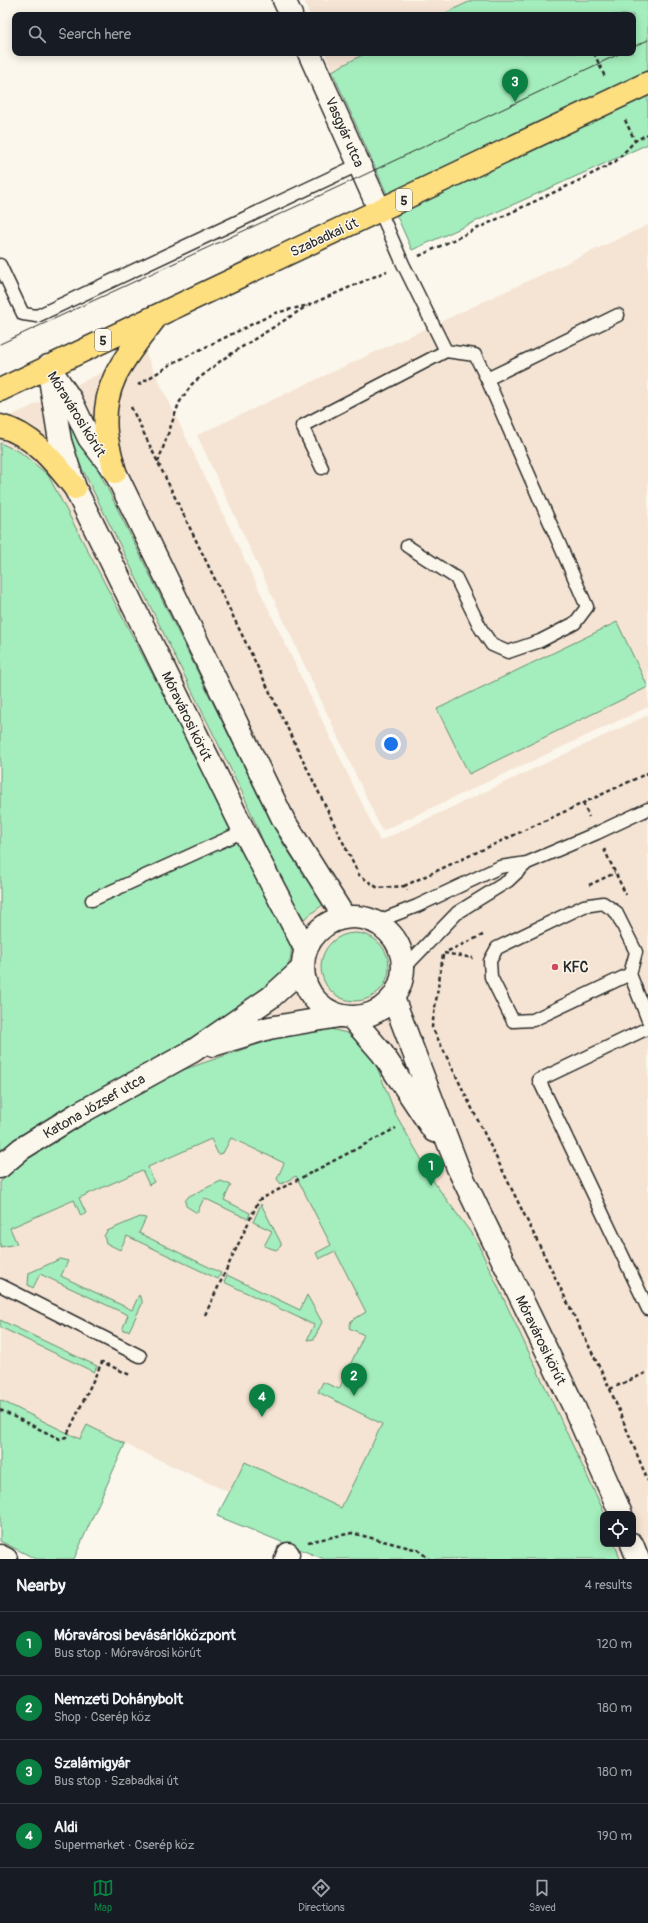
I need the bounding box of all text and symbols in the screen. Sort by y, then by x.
search box [12,12,636,56]
icon: search [26,23,48,45]
text: Search here [58,25,131,44]
pin: 3 [502,69,528,102]
street label: Vasgyár utca [322,94,368,170]
road number: 5 [396,189,412,211]
street label: Szabadkai út [288,214,361,261]
road number: 5 [95,329,111,351]
street label: Móravárosi körút [44,368,110,460]
street label: Móravárosi körút [158,669,216,764]
your location [381,734,401,754]
place label: KFC [563,959,589,976]
marker: KFC [550,962,560,972]
street label: Katona József utca [40,1070,148,1143]
pin: 1 [418,1153,444,1186]
street label: Móravárosi körút [512,1293,570,1388]
pin: 2 [341,1363,367,1396]
pin: 4 [249,1384,275,1417]
map controls [600,1511,636,1547]
button: locate [600,1511,636,1547]
text: Nearby [16,1575,65,1596]
text: 4 results [585,1577,632,1593]
text: Móravárosi bevásárlóközpont [54,1626,236,1645]
text: 1 [26,1636,32,1652]
text: 120 m [596,1636,632,1652]
text: Bus stop · Móravárosi körút [54,1645,201,1661]
text: Nemzeti Dohánybolt [54,1690,183,1709]
text: 2 [25,1700,33,1716]
text: 180 m [597,1700,632,1716]
text: Shop · Cserép köz [54,1709,151,1725]
text: Szalámigyár [54,1754,130,1773]
text: 3 [25,1764,33,1780]
text: 180 m [597,1764,632,1780]
text: Bus stop · Szabadkai út [54,1773,178,1789]
text: Aldi [54,1818,77,1837]
text: 4 [25,1828,33,1844]
text: 190 m [597,1828,632,1844]
text: Supermarket · Cserép köz [54,1837,195,1853]
tab: Map [92,1877,114,1914]
tab: Directions [298,1877,345,1914]
tab: Saved [529,1877,556,1914]

